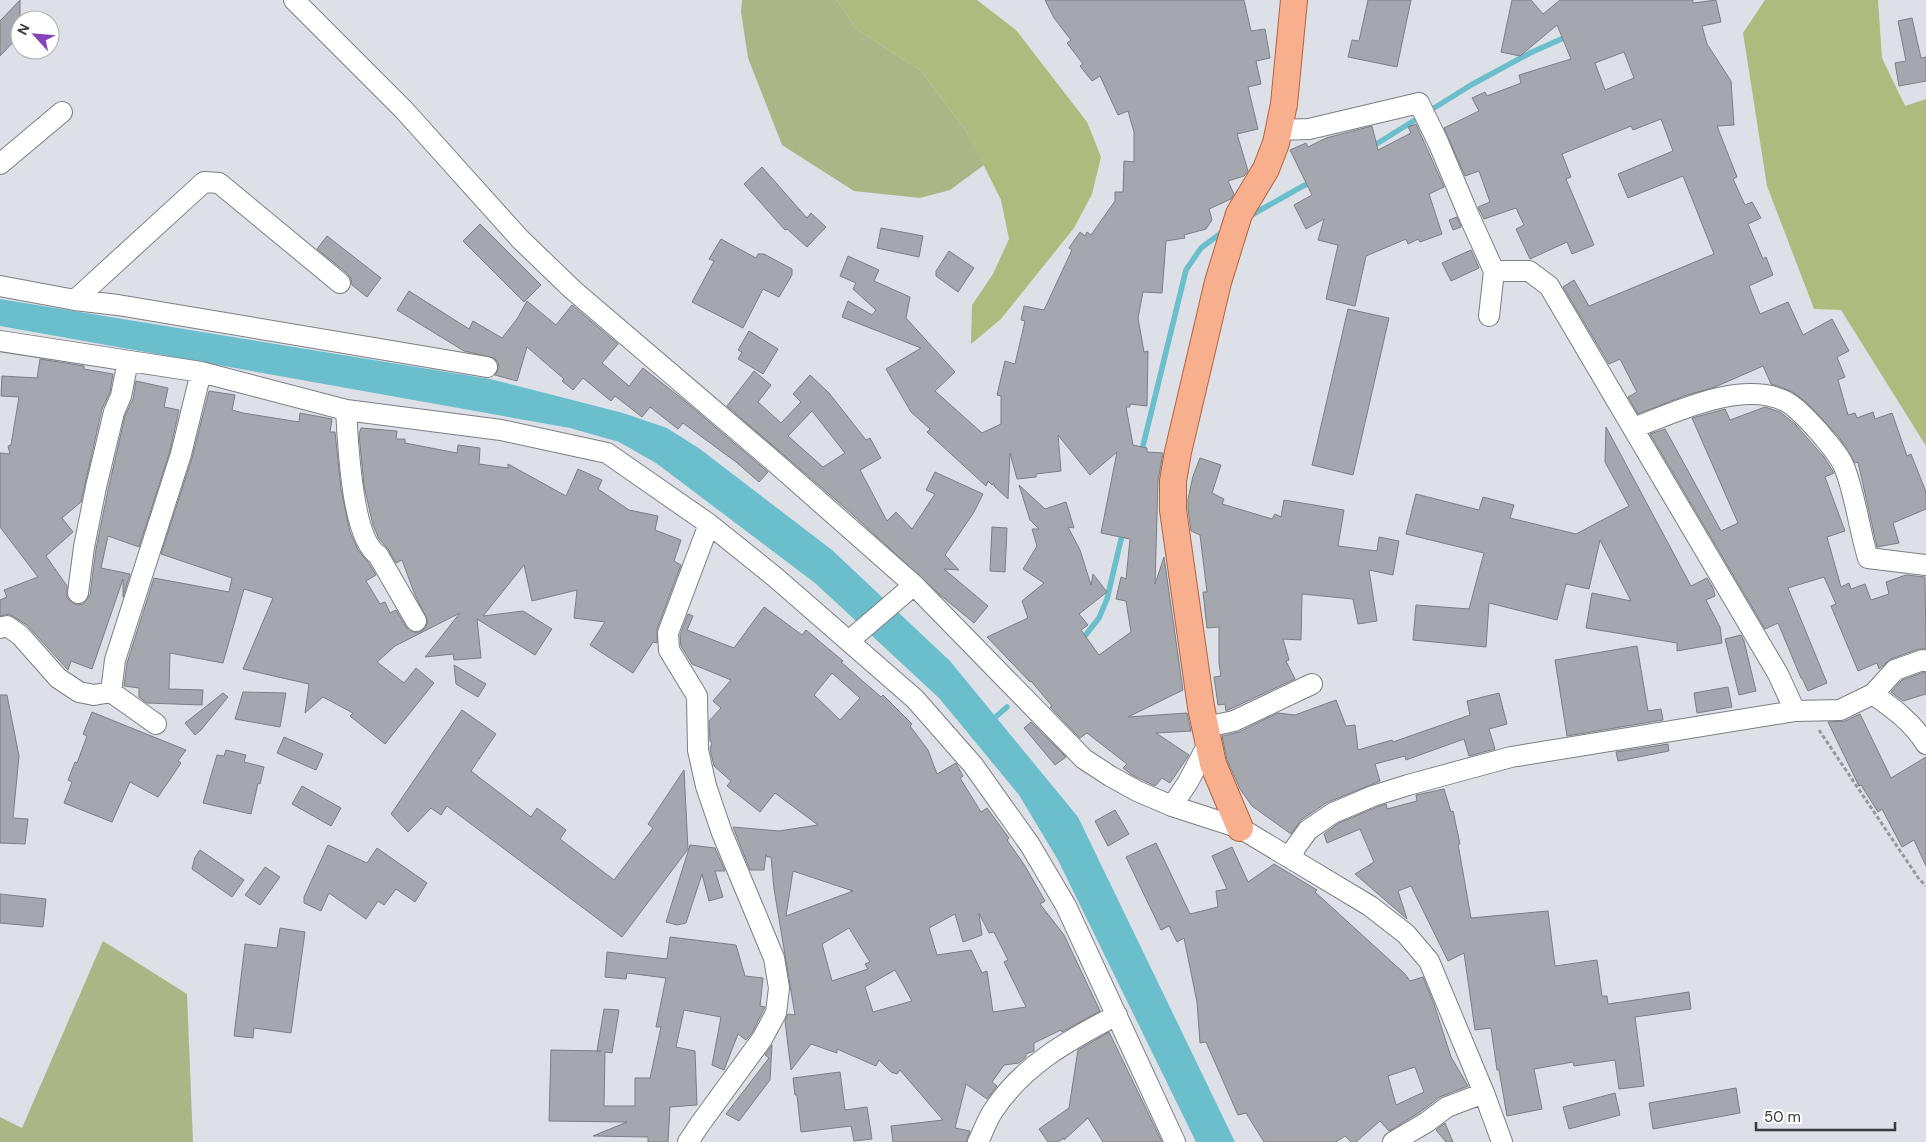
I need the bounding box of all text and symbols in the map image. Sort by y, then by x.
north arrow [10,10,60,60]
text: N [13,21,34,38]
scale bar [1756,1100,1895,1132]
text: 50 m [1764,1107,1801,1127]

